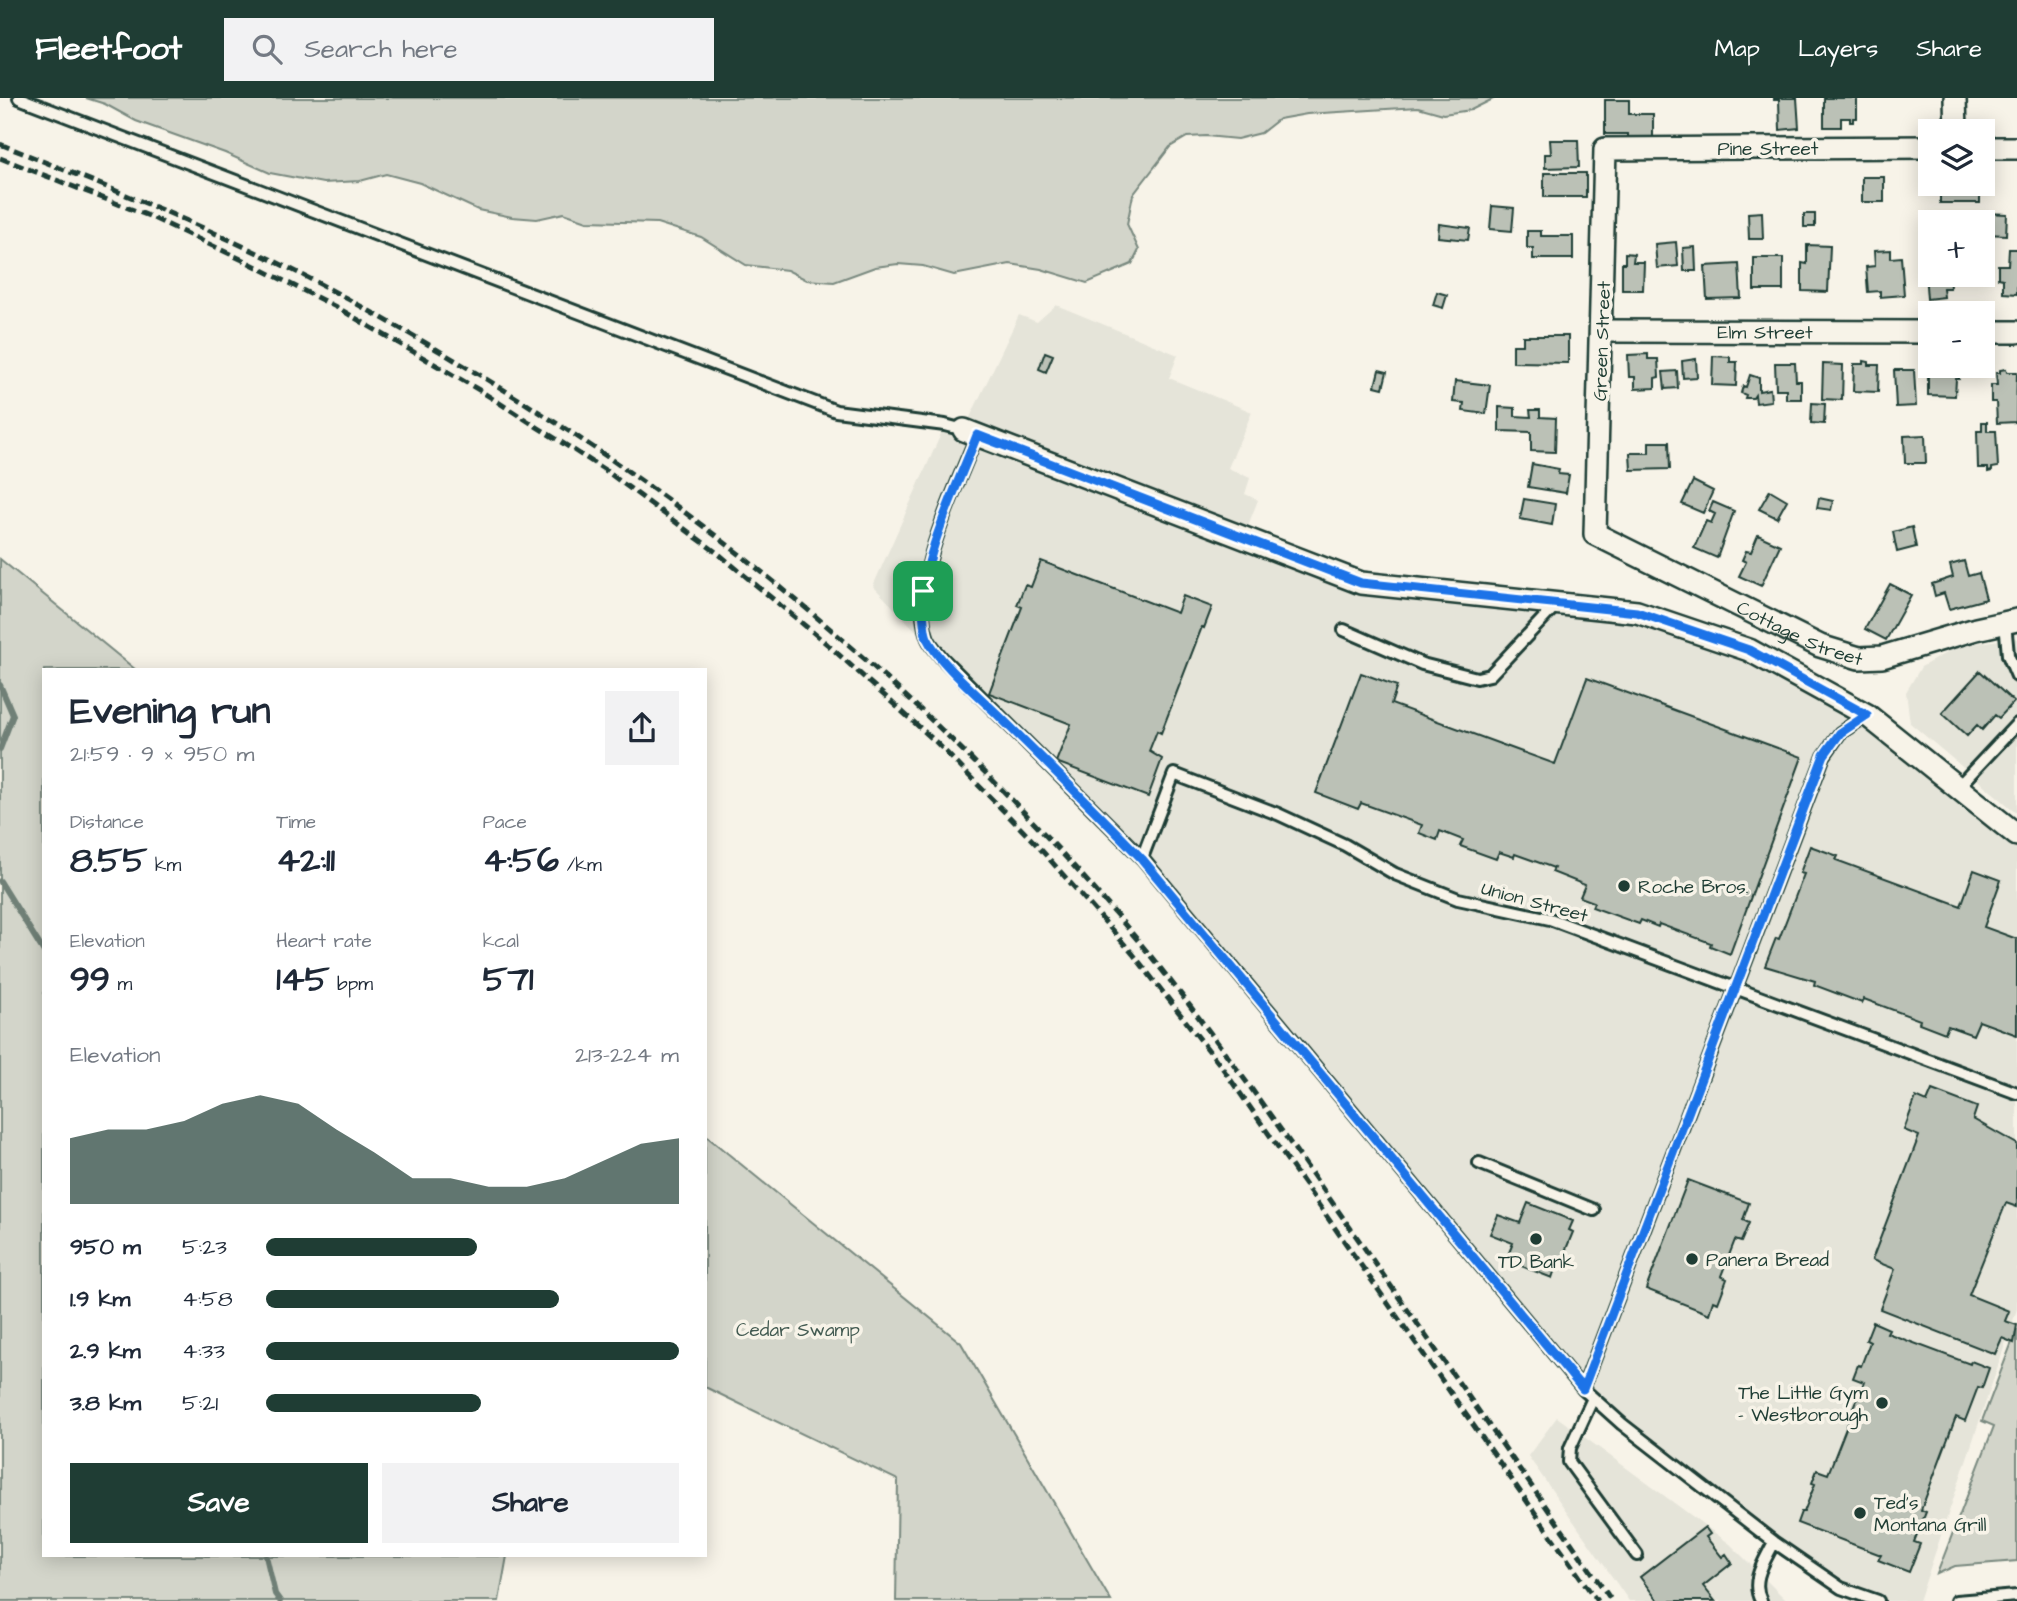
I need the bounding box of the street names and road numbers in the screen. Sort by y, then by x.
street label: Pine Street [1718,136,1819,163]
street label: Green Street [1587,280,1618,401]
street label: Elm Street [1717,319,1813,347]
street label: Cottage Street [1732,595,1866,673]
street label: Union Street [1478,875,1591,930]

